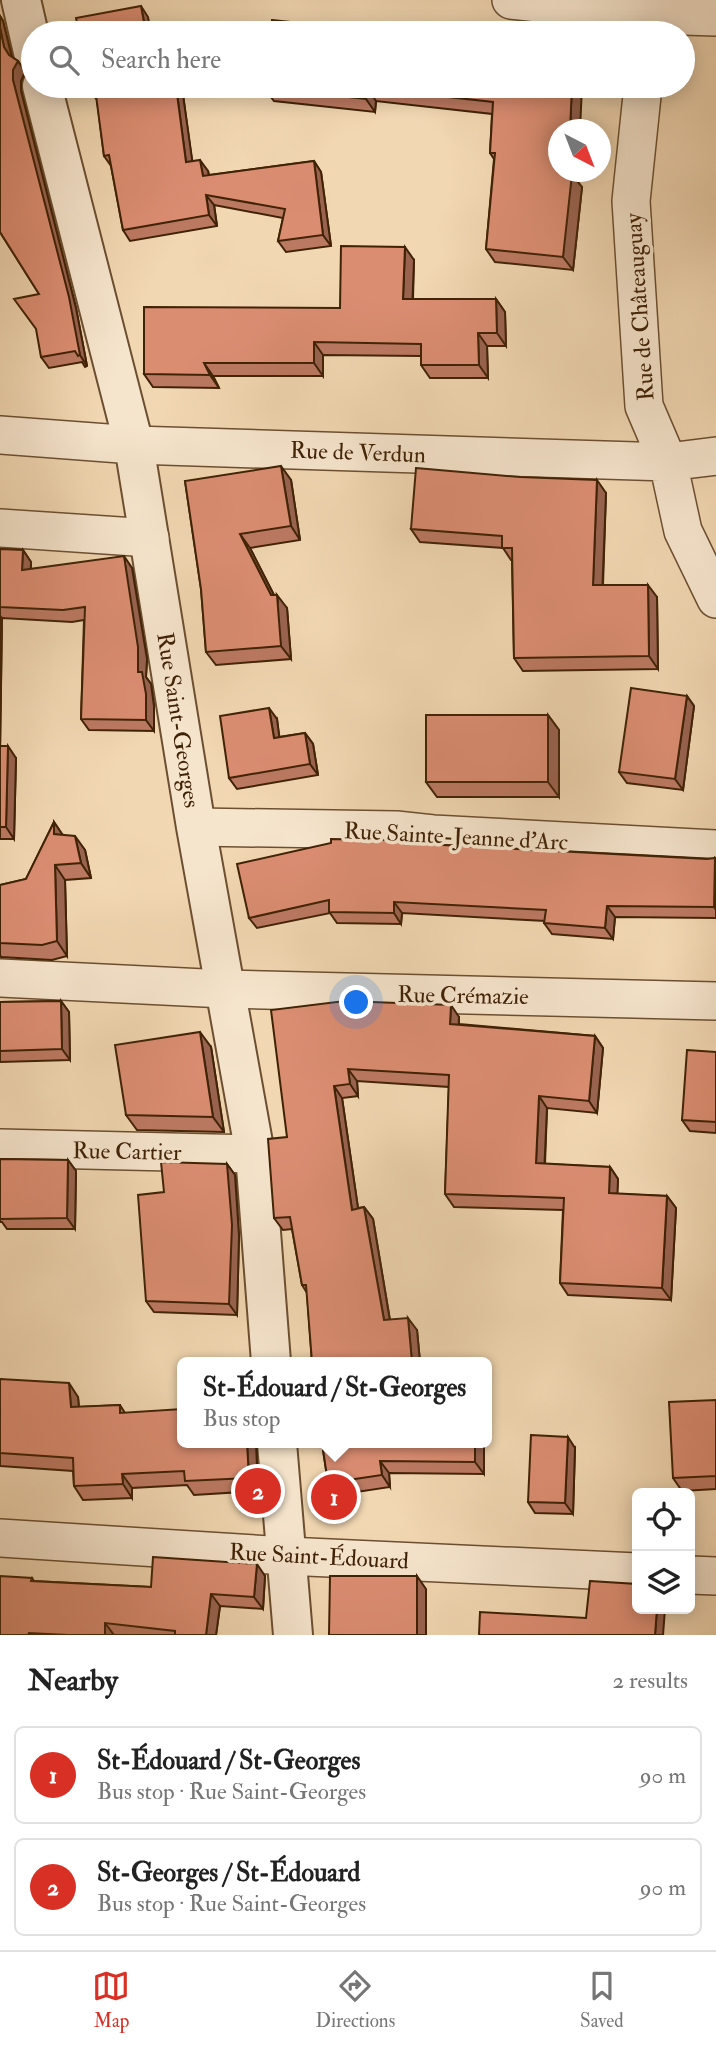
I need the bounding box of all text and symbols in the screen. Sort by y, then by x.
search box [21,21,695,98]
icon: search [45,41,83,79]
text: Search here [101,44,221,76]
north arrow [548,119,611,182]
street label: Rue de Châteauguay [618,211,661,402]
street label: Rue de Verdun [290,436,427,469]
street label: Rue Saint-Georges [150,630,207,810]
street label: Rue Sainte-Jeanne d'Arc [343,816,569,857]
street label: Rue Crémazie [397,980,529,1011]
your location [339,985,373,1019]
street label: Rue Cartier [72,1136,182,1167]
popup [177,1357,492,1448]
text: St-Édouard / St-Georges [203,1372,466,1404]
text: Bus stop [203,1404,280,1433]
pin: 2 [235,1465,281,1517]
pin: 1 [311,1471,357,1523]
map controls [632,1488,695,1614]
button: locate [632,1488,695,1551]
street label: Rue Saint-Édouard [228,1537,410,1576]
button: layers [632,1551,695,1614]
text: Nearby [28,1662,118,1699]
text: 2 results [613,1666,688,1695]
text: St-Édouard / St-Georges [97,1745,360,1777]
text: 1 [49,1761,57,1790]
text: 90 m [640,1761,686,1790]
text: Bus stop · Rue Saint-Georges [97,1777,366,1806]
text: St-Georges / St-Édouard [97,1857,360,1889]
text: 2 [47,1873,59,1902]
text: 90 m [640,1873,686,1902]
text: Bus stop · Rue Saint-Georges [97,1889,366,1918]
tab: Map [92,1967,130,2033]
tab: Directions [315,1967,395,2033]
tab: Saved [580,1967,624,2033]

